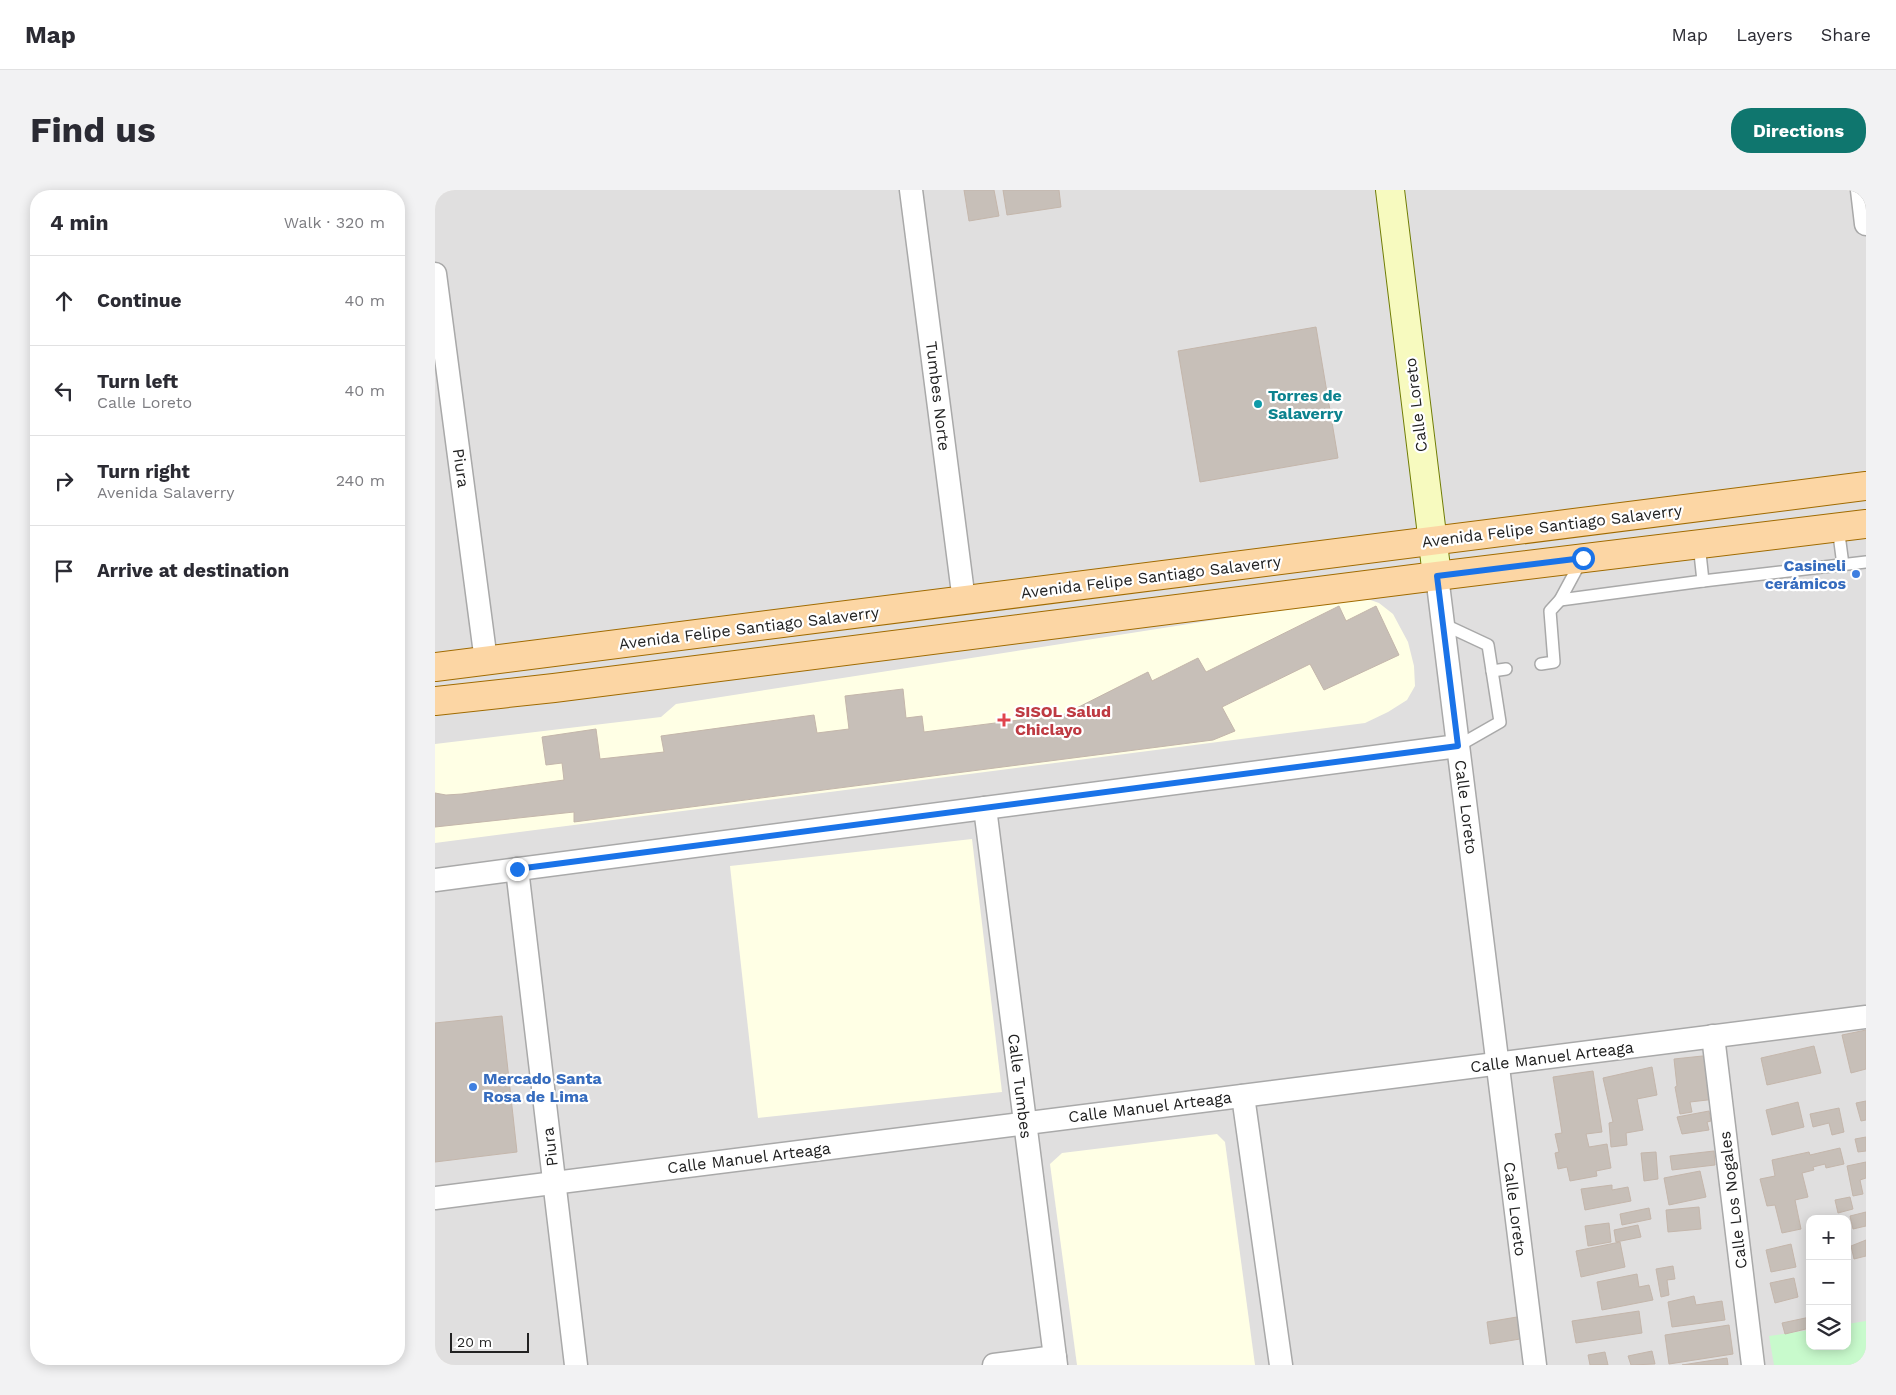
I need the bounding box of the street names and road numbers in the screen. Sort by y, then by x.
street label: Tumbes Norte [922,340,954,452]
street label: Calle Loreto [1401,357,1431,453]
street label: Piura [449,447,473,489]
street label: Avenida Felipe Santiago Salaverry [1421,501,1684,551]
street label: Avenida Felipe Santiago Salaverry [1020,552,1283,602]
street label: Avenida Felipe Santiago Salaverry [618,603,881,653]
street label: Calle Loreto [1451,759,1481,855]
street label: Calle Tumbes [1004,1032,1036,1140]
street label: Calle Manuel Arteaga [1469,1038,1635,1076]
street label: Calle Manuel Arteaga [1067,1088,1233,1126]
street label: Piura [538,1126,562,1168]
street label: Calle Los Nogales [1715,1130,1751,1270]
street label: Calle Manuel Arteaga [666,1139,832,1177]
street label: Calle Loreto [1500,1161,1530,1257]

